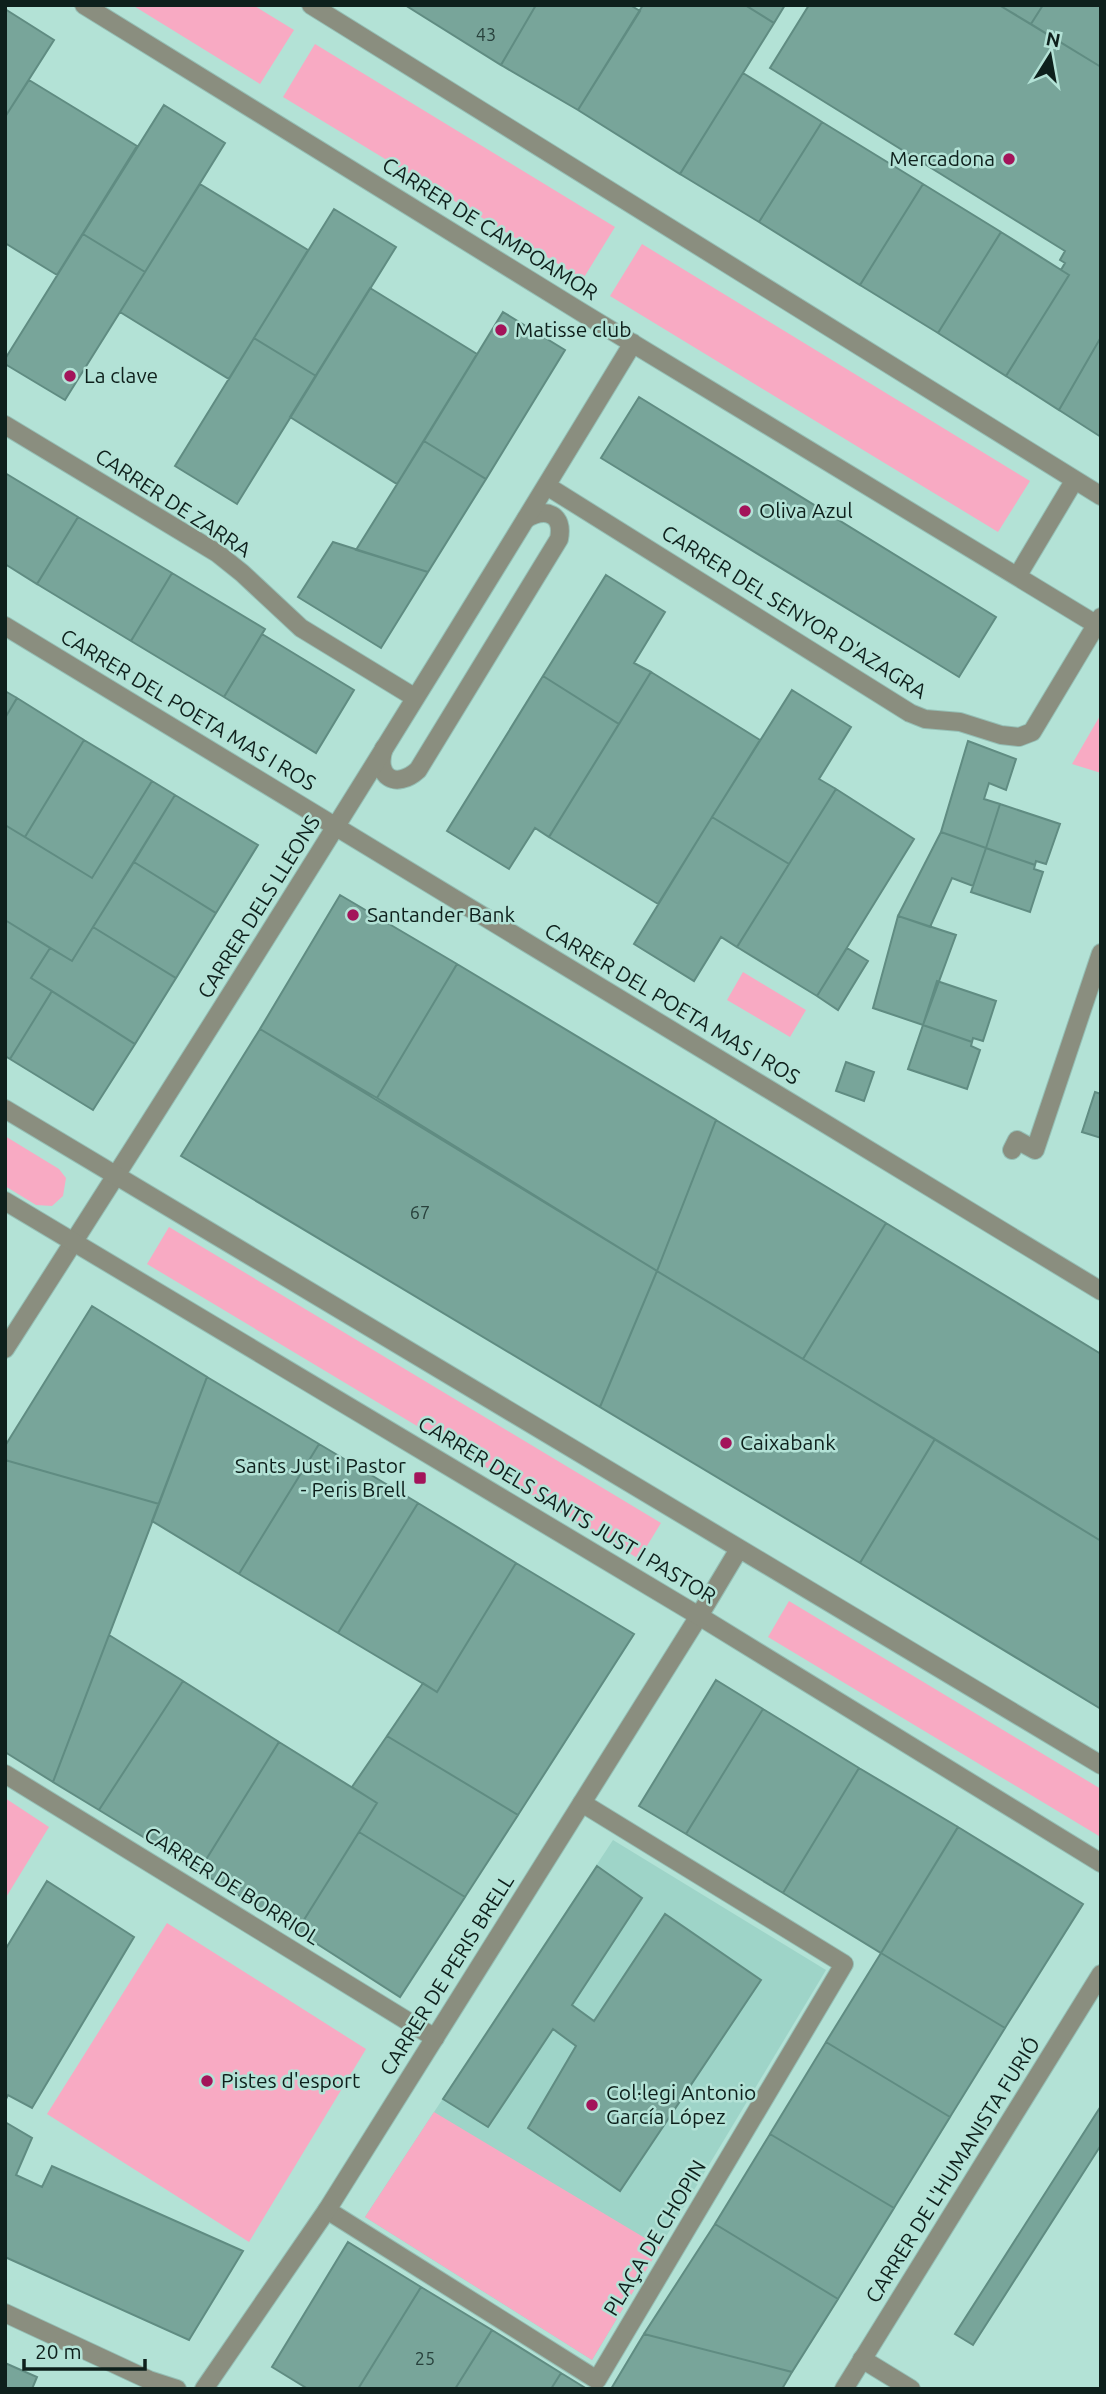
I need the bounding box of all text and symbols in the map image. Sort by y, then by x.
north arrow [1015,21,1085,91]
house number: 43 [476,24,496,44]
text: N [1044,27,1062,51]
place label: Mercadona [889,146,995,170]
marker: Mercadona [1001,151,1017,167]
street label: CARRER DE CAMPOAMOR [378,152,603,304]
place label: Matisse club [515,317,632,341]
marker: Matisse club [493,322,509,338]
place label: La clave [84,363,158,387]
marker: La clave [62,368,78,384]
street label: CARRER DE ZARRA [91,443,256,562]
place label: Oliva Azul [759,498,853,522]
marker: Oliva Azul [737,503,753,519]
street label: CARRER DEL SENYOR D'AZAGRA [658,519,932,703]
street label: CARRER DEL POETA MAS I ROS [57,623,320,795]
street label: CARRER DELS LLEONS [192,810,324,1002]
place label: Santander Bank [367,902,516,926]
marker: Santander Bank [345,907,361,923]
street label: CARRER DEL POETA MAS I ROS [541,917,804,1089]
house number: 67 [410,1202,430,1222]
street label: CARRER DELS SANTS JUST I PASTOR [414,1410,721,1608]
place label: Caixabank [740,1430,836,1454]
marker: Caixabank [718,1435,734,1451]
place label: Sants Just i Pastor - Peris Brell [235,1453,406,1501]
marker: Sants Just i Pastor - Peris Brell [412,1470,428,1486]
street label: CARRER DE BORRIOL [140,1821,325,1949]
street label: CARRER DE PERIS BRELL [374,1869,518,2079]
street label: CARRER DE L'HUMANISTA FURIÓ [860,2032,1044,2307]
place label: Pistes d'esport [221,2068,360,2092]
marker: Pistes d'esport [199,2073,215,2089]
place label: Col·legi Antonio García López [606,2080,756,2128]
marker: Col·legi Antonio García López [584,2097,600,2113]
street label: PLAÇA DE CHOPIN [598,2155,710,2320]
scale bar [24,2328,145,2372]
text: 20 m [35,2339,82,2363]
house number: 25 [415,2348,435,2368]

